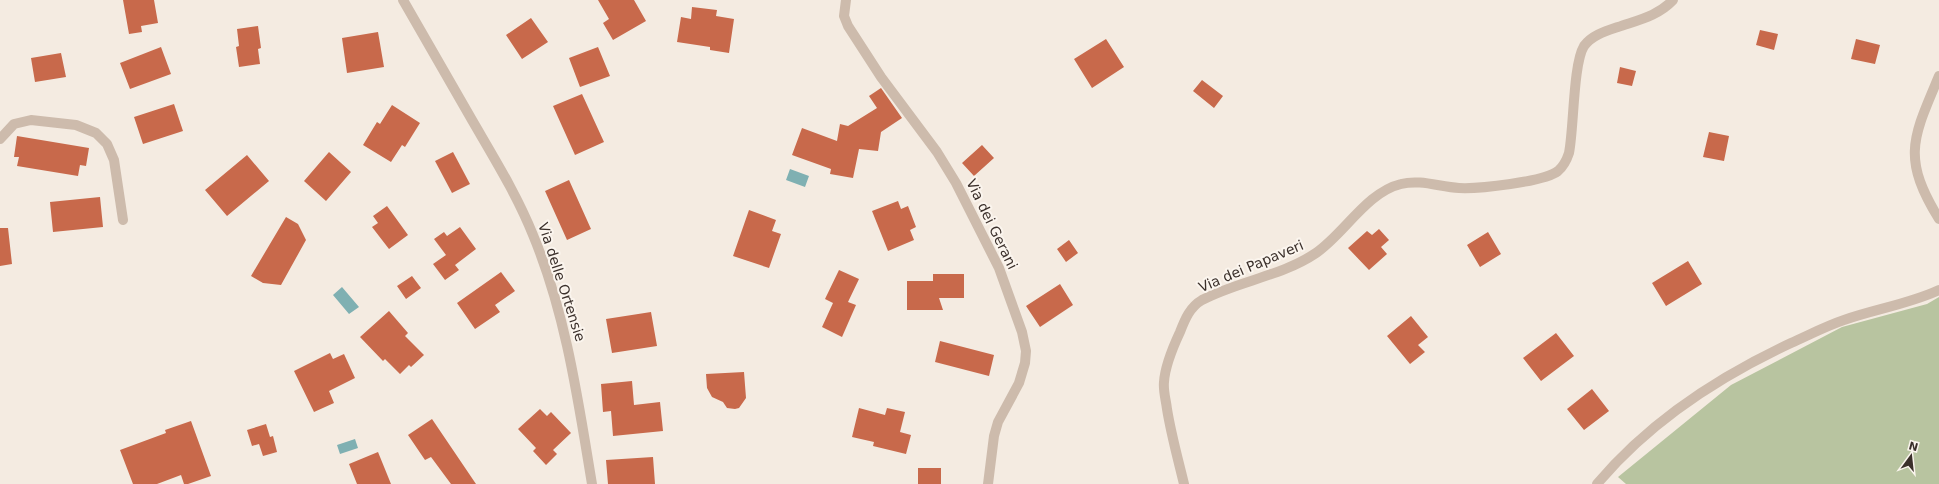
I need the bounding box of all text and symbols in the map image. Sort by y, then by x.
street label: Via dei Gerani [963,176,1021,272]
street label: Via delle Ortensie [535,221,589,343]
street label: Via dei Papaveri [1196,237,1306,295]
north arrow [1891,436,1931,476]
text: N [1907,439,1920,454]

